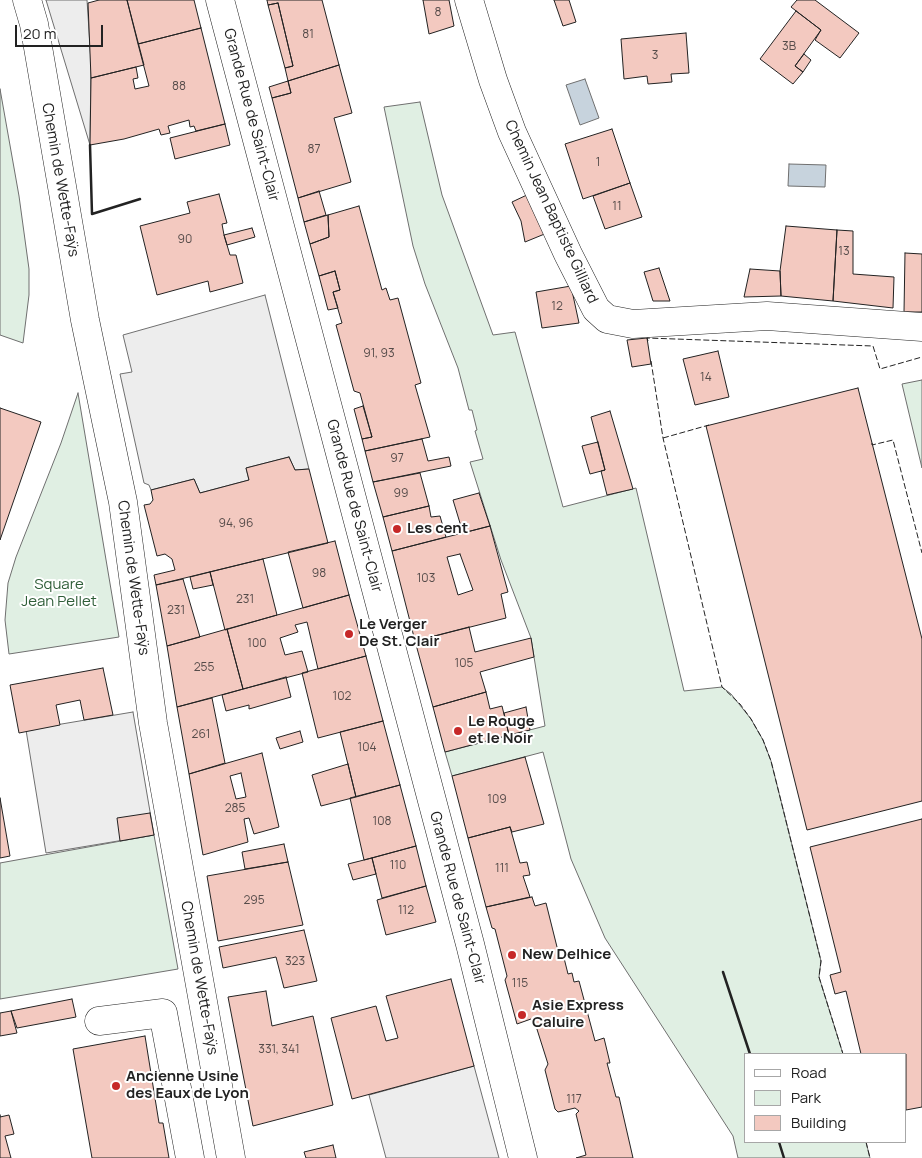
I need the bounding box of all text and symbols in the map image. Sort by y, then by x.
house number: 8 [435,6,441,20]
scale bar [18,15,105,47]
text: 20 m [23,23,56,44]
street label: Grande Rue de Saint-Clair [219,27,283,203]
house number: 81 [302,28,314,42]
house number: 3B [782,40,796,54]
house number: 3 [652,49,658,63]
house number: 88 [172,80,186,94]
street label: Chemin de Wette-Faÿs [38,102,82,258]
street label: Chemin Jean Baptiste Gilliard [500,117,602,307]
house number: 87 [308,143,320,157]
house number: 1 [596,156,600,170]
house number: 11 [612,200,622,214]
house number: 90 [178,233,192,247]
house number: 13 [838,245,850,259]
house number: 12 [551,300,563,314]
house number: 91, 93 [363,347,395,361]
house number: 14 [700,371,712,385]
street label: Grande Rue de Saint-Clair [322,418,386,594]
house number: 97 [390,452,404,466]
house number: 99 [394,487,408,501]
street label: Chemin de Wette-Faÿs [113,500,153,656]
house number: 94, 96 [219,517,253,531]
place label: Les cent [407,520,468,538]
marker: Les cent [391,523,403,535]
house number: 98 [312,567,326,581]
house number: 103 [417,572,435,586]
park label: Square Jean Pellet [21,576,97,611]
house number: 231 [236,593,254,607]
house number: 231 [167,604,185,618]
place label: Le Verger De St. Clair [359,616,440,651]
marker: Le Verger De St. Clair [343,628,355,640]
house number: 100 [247,637,267,651]
house number: 105 [455,657,473,671]
house number: 255 [194,661,214,675]
house number: 102 [333,690,351,704]
place label: Le Rouge et le Noir [468,713,535,748]
marker: Le Rouge et le Noir [452,725,464,737]
house number: 261 [192,728,210,742]
house number: 104 [357,741,377,755]
house number: 109 [487,793,507,807]
house number: 285 [225,802,245,816]
street label: Grande Rue de Saint-Clair [425,810,489,986]
house number: 108 [373,815,391,829]
house number: 110 [390,859,406,873]
house number: 111 [495,862,509,876]
house number: 295 [243,894,265,908]
street label: Chemin de Wette-Faÿs [177,900,221,1056]
house number: 112 [398,904,414,918]
place label: New Delhice [522,946,611,964]
marker: New Delhice [506,949,518,961]
house number: 323 [285,955,305,969]
house number: 115 [512,977,528,991]
place label: Asie Express Caluire [532,997,624,1032]
marker: Asie Express Caluire [516,1009,528,1021]
house number: 331, 341 [258,1043,300,1057]
legend [744,1053,907,1143]
text: Road [791,1062,827,1083]
place label: Ancienne Usine des Eaux de Lyon [126,1068,249,1103]
marker: Ancienne Usine des Eaux de Lyon [110,1080,122,1092]
text: Park [791,1087,821,1108]
house number: 117 [566,1093,582,1107]
text: Building [791,1112,846,1133]

